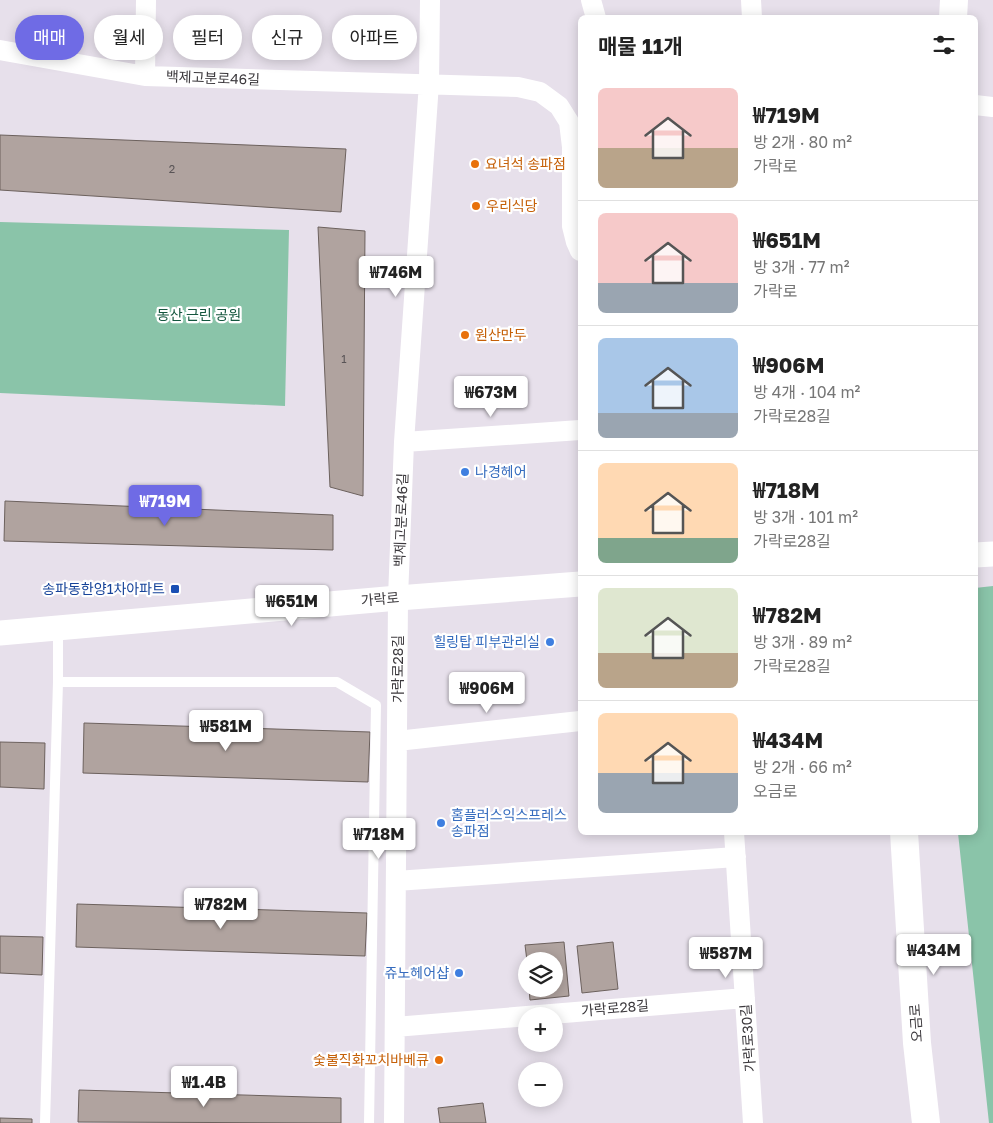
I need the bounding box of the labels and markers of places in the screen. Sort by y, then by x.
place label: 요녀석 송파점 [485,155,566,172]
marker: 요녀석 송파점 [469,158,481,170]
place label: 우리식당 [486,197,538,214]
marker: 우리식당 [470,200,482,212]
pin: ₩746M [361,256,431,298]
place label: 원산만두 [475,326,527,343]
marker: 원산만두 [459,329,471,341]
pin: ₩673M [456,376,526,418]
place label: 나경헤어 [475,463,527,480]
marker: 나경헤어 [459,466,471,478]
pin: ₩719M [130,484,200,527]
place label: 송파동한양1차아파트 [42,580,165,597]
marker: 송파동한양1차아파트 [169,583,181,595]
pin: ₩651M [257,584,327,627]
place label: 힐링탑 피부관리실 [433,633,540,650]
marker: 힐링탑 피부관리실 [544,636,556,648]
pin: ₩906M [452,672,522,714]
pin: ₩581M [191,710,261,752]
place label: 홈플러스익스프레스 송파점 [451,806,567,839]
marker: 홈플러스익스프레스 송파점 [435,817,447,829]
pin: ₩718M [344,818,414,860]
pin: ₩782M [186,888,256,930]
pin: ₩434M [899,934,969,976]
pin: ₩587M [691,936,761,979]
place label: 쥬노헤어샵 [385,964,449,981]
marker: 쥬노헤어샵 [453,967,465,979]
place label: 숯불직화꼬치바베큐 [313,1051,429,1068]
marker: 숯불직화꼬치바베큐 [433,1054,445,1066]
pin: ₩1.4B [169,1066,239,1108]

